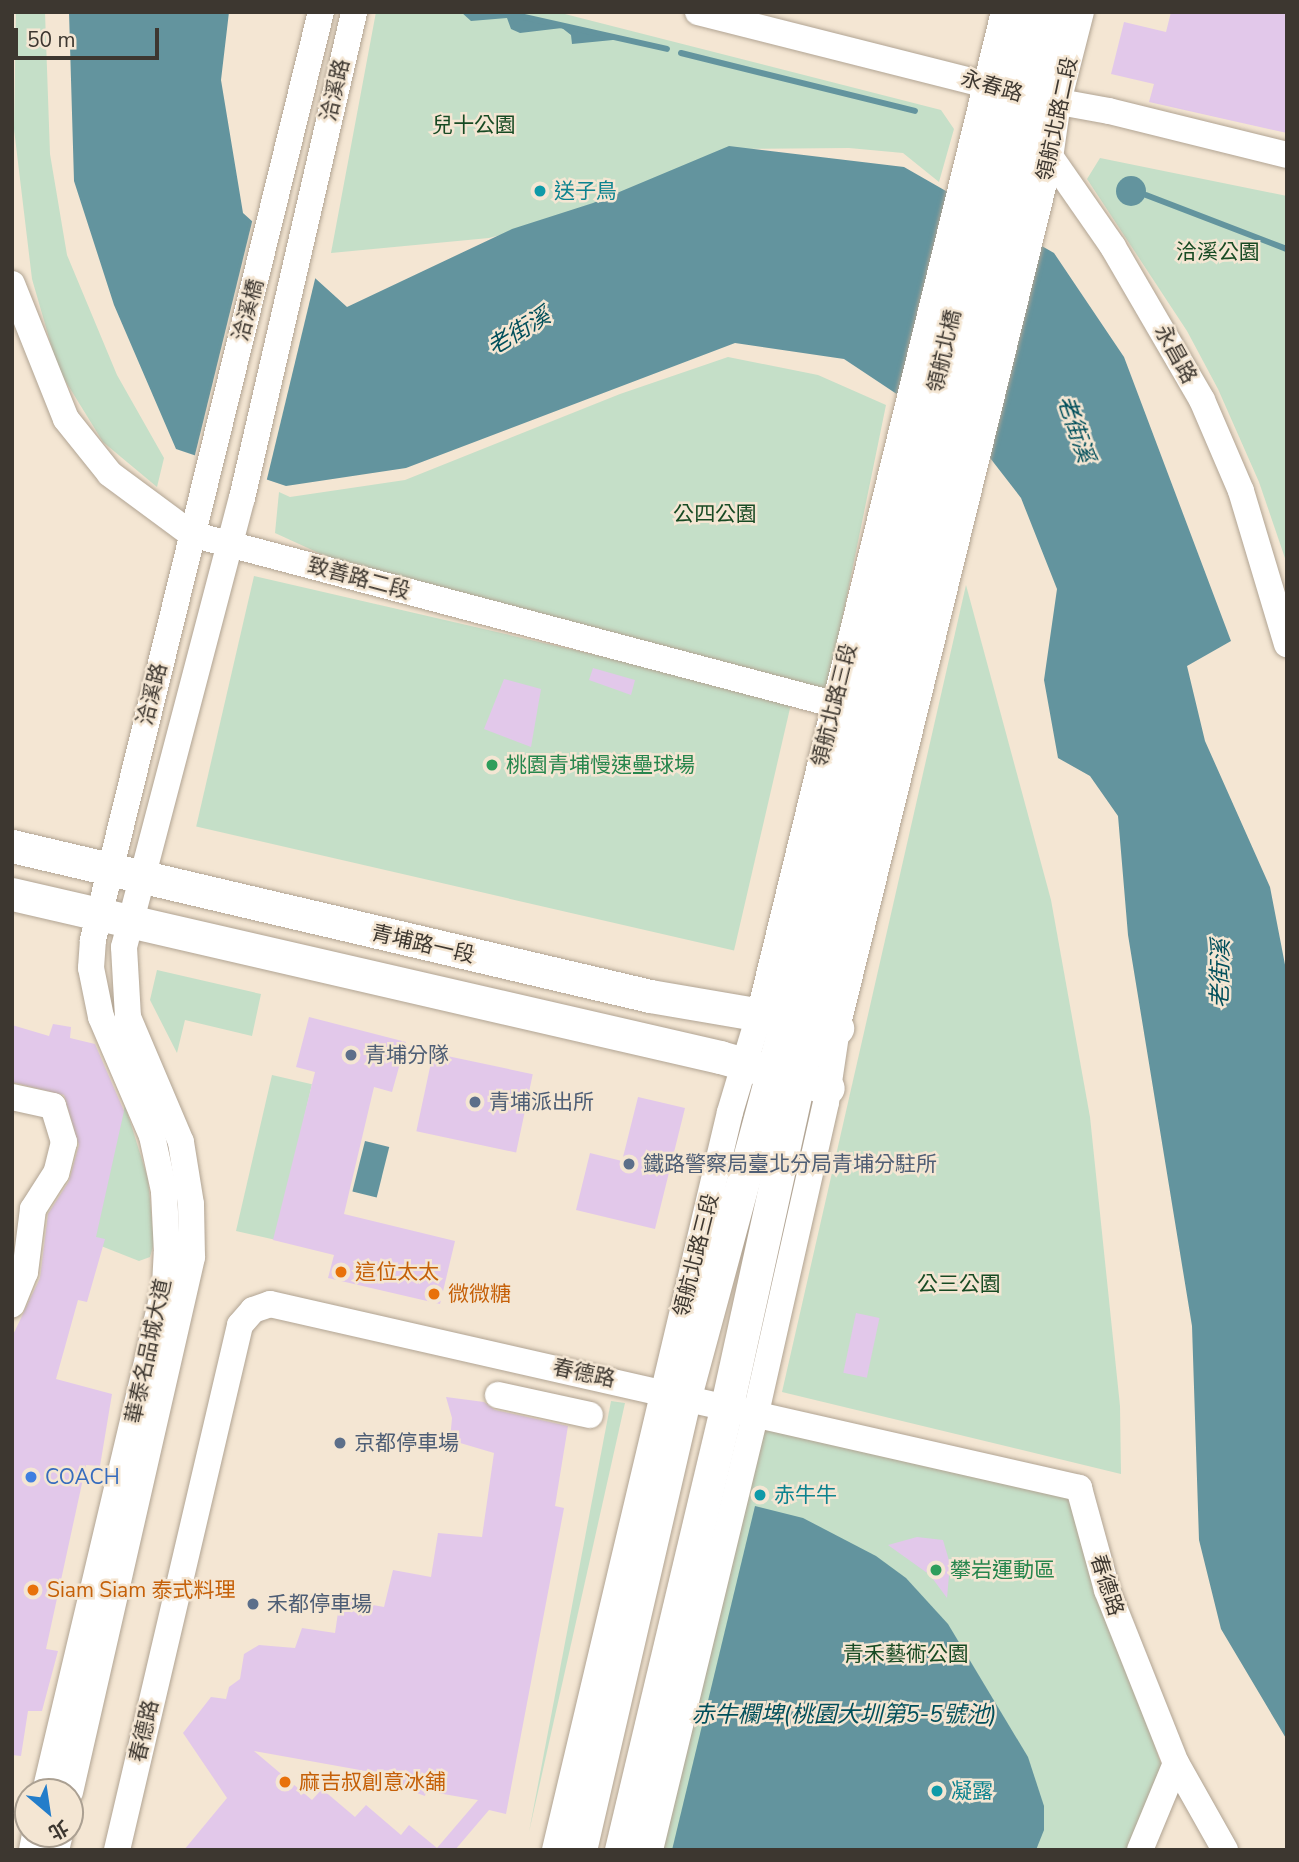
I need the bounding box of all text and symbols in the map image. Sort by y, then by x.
scale bar [18,14,163,58]
text: 50 m [27,26,76,54]
street label: 領航北路二段 [1032,55,1082,183]
street label: 洽溪路 [316,56,354,124]
street label: 永春路 [958,65,1026,107]
park label: 兒十公園 [432,112,516,138]
place label: 送子鳥 [554,178,617,204]
marker: 送子鳥 [532,183,548,199]
park label: 洽溪公園 [1176,239,1260,265]
street label: 洽溪橋 [228,276,268,344]
water label: 老街溪 [482,302,556,362]
street label: 領航北橋 [922,307,966,395]
street label: 永昌路 [1150,320,1202,388]
water label: 老街溪 [1051,392,1099,466]
park label: 公四公園 [673,501,757,527]
street label: 致善路二段 [305,552,413,604]
street label: 領航北路三段 [807,641,861,769]
street label: 洽溪路 [132,660,172,728]
place label: 桃園青埔慢速壘球場 [506,752,695,778]
marker: 桃園青埔慢速壘球場 [484,757,500,773]
street label: 青埔路一段 [369,920,477,968]
water label: 老街溪 [1207,939,1235,1009]
place label: 青埔分隊 [365,1042,449,1068]
marker: 青埔分隊 [343,1047,359,1063]
place label: 青埔派出所 [489,1089,594,1115]
marker: 青埔派出所 [467,1094,483,1110]
place label: 鐵路警察局臺北分局青埔分駐所 [643,1151,937,1177]
marker: 鐵路警察局臺北分局青埔分駐所 [621,1156,637,1172]
street label: 領航北路三段 [669,1191,723,1319]
place label: 這位太太 [355,1259,439,1285]
marker: 這位太太 [333,1264,349,1280]
park label: 公三公園 [917,1271,1001,1297]
street label: 華泰名品城大道 [120,1276,176,1426]
place label: 微微糖 [448,1281,511,1307]
marker: 微微糖 [426,1286,442,1302]
street label: 春德路 [551,1354,617,1392]
place label: 京都停車場 [354,1430,459,1456]
marker: 京都停車場 [332,1435,348,1451]
place label: COACH [45,1464,120,1490]
marker: COACH [23,1469,39,1485]
place label: 赤牛牛 [774,1482,837,1508]
marker: 赤牛牛 [752,1487,768,1503]
street label: 春德路 [1085,1551,1129,1619]
place label: 攀岩運動區 [950,1557,1055,1583]
marker: 攀岩運動區 [928,1562,944,1578]
place label: Siam Siam 泰式料理 [47,1577,236,1603]
marker: Siam Siam 泰式料理 [25,1582,41,1598]
place label: 禾都停車場 [267,1591,372,1617]
marker: 禾都停車場 [245,1596,261,1612]
park label: 青禾藝術公園 [843,1641,969,1667]
street label: 春德路 [125,1697,163,1765]
water label: 赤牛欄埤(桃園大圳第5-5號池) [692,1701,996,1729]
place label: 麻吉叔創意冰舖 [299,1769,446,1795]
marker: 麻吉叔創意冰舖 [277,1774,293,1790]
north arrow [14,1778,84,1848]
place label: 凝露 [951,1778,993,1804]
marker: 凝露 [929,1783,945,1799]
text: 北 [44,1814,73,1846]

